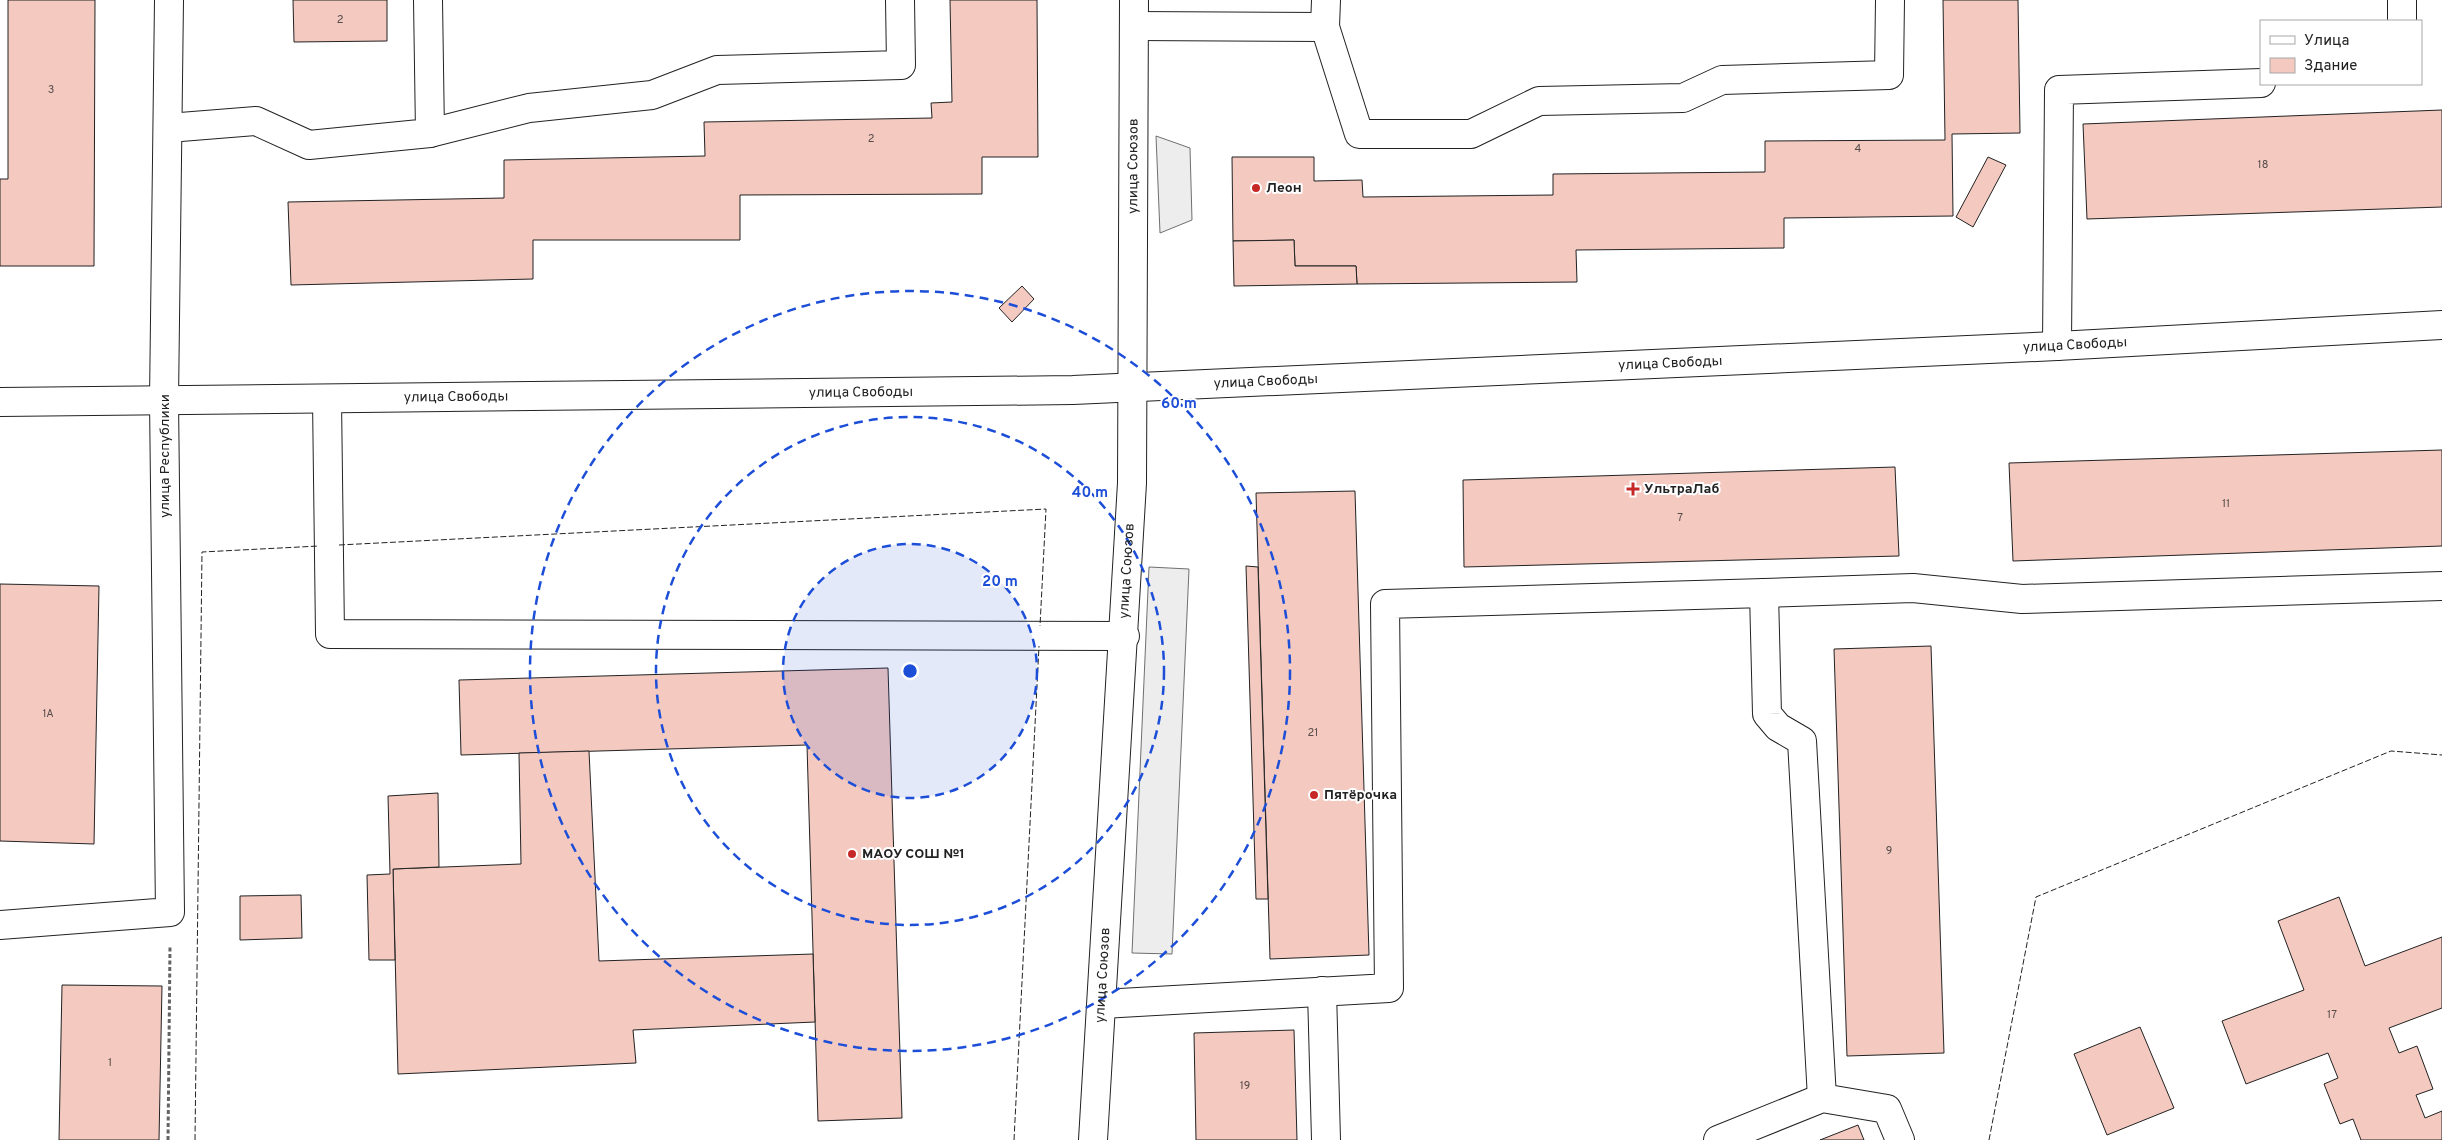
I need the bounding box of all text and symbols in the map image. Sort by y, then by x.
house number: 2 [337,13,343,27]
legend [2260,20,2422,85]
text: Улица [2304,32,2349,51]
text: Здание [2304,57,2357,76]
house number: 3 [48,83,54,97]
street label: улица Союзов [1125,118,1142,214]
house number: 2 [868,132,874,146]
house number: 4 [1855,142,1862,156]
house number: 18 [2258,158,2268,172]
place label: Леон [1266,180,1302,197]
marker: Леон [1250,182,1262,194]
street label: улица Свободы [2022,334,2128,356]
street label: улица Свободы [1618,352,1723,374]
street label: улица Свободы [1213,371,1318,392]
street label: улица Свободы [809,383,913,401]
street label: улица Свободы [404,388,508,406]
street label: улица Республики [157,394,174,518]
text: 60 m [1161,395,1197,414]
place label: УльтраЛаб [1644,481,1719,498]
marker: УльтраЛаб [1626,482,1640,496]
text: 40 m [1072,484,1108,503]
house number: 11 [2222,497,2230,511]
house number: 7 [1677,511,1683,525]
street label: улица Союзов [1115,523,1138,619]
text: 20 m [982,573,1018,592]
centre of rings [901,662,919,680]
house number: 1А [42,707,54,721]
house number: 21 [1308,726,1318,740]
place label: Пятёрочка [1324,787,1397,804]
marker: Пятёрочка [1308,789,1320,801]
house number: 9 [1886,844,1892,858]
place label: МАОУ СОШ №1 [862,846,965,863]
marker: МАОУ СОШ №1 [846,848,858,860]
street label: улица Союзов [1091,927,1114,1024]
house number: 17 [2327,1008,2337,1022]
house number: 1 [108,1056,112,1070]
house number: 19 [1240,1079,1250,1093]

